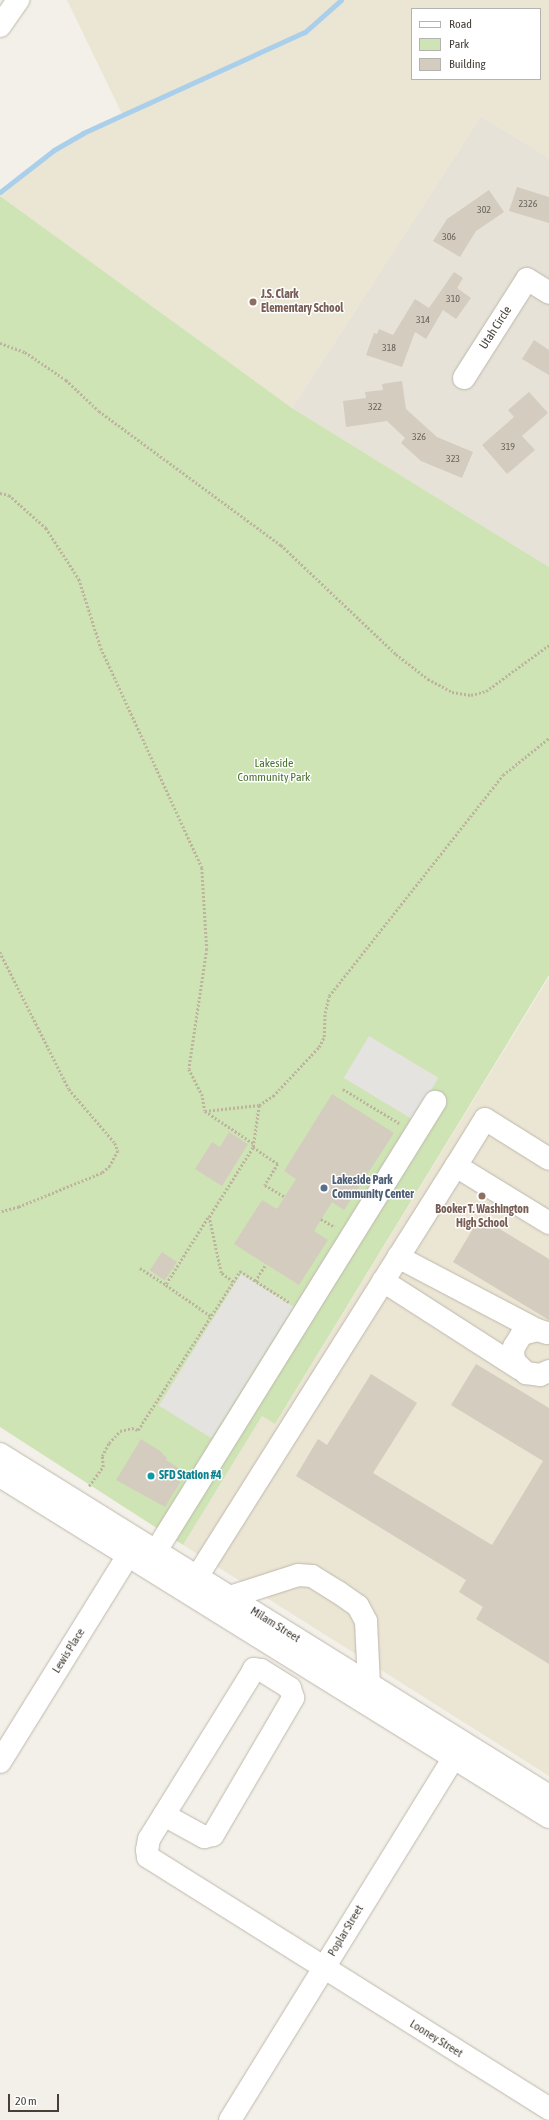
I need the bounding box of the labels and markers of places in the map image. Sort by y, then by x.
place label: J.S. Clark Elementary School [261,288,343,316]
marker: J.S. Clark Elementary School [248,297,258,307]
place label: Lakeside Park Community Center [332,1174,414,1202]
marker: Lakeside Park Community Center [319,1183,329,1193]
marker: Booker T. Washington High School [477,1191,487,1201]
place label: Booker T. Washington High School [435,1203,529,1231]
place label: SFD Station #4 [159,1469,222,1483]
marker: SFD Station #4 [146,1471,156,1481]

